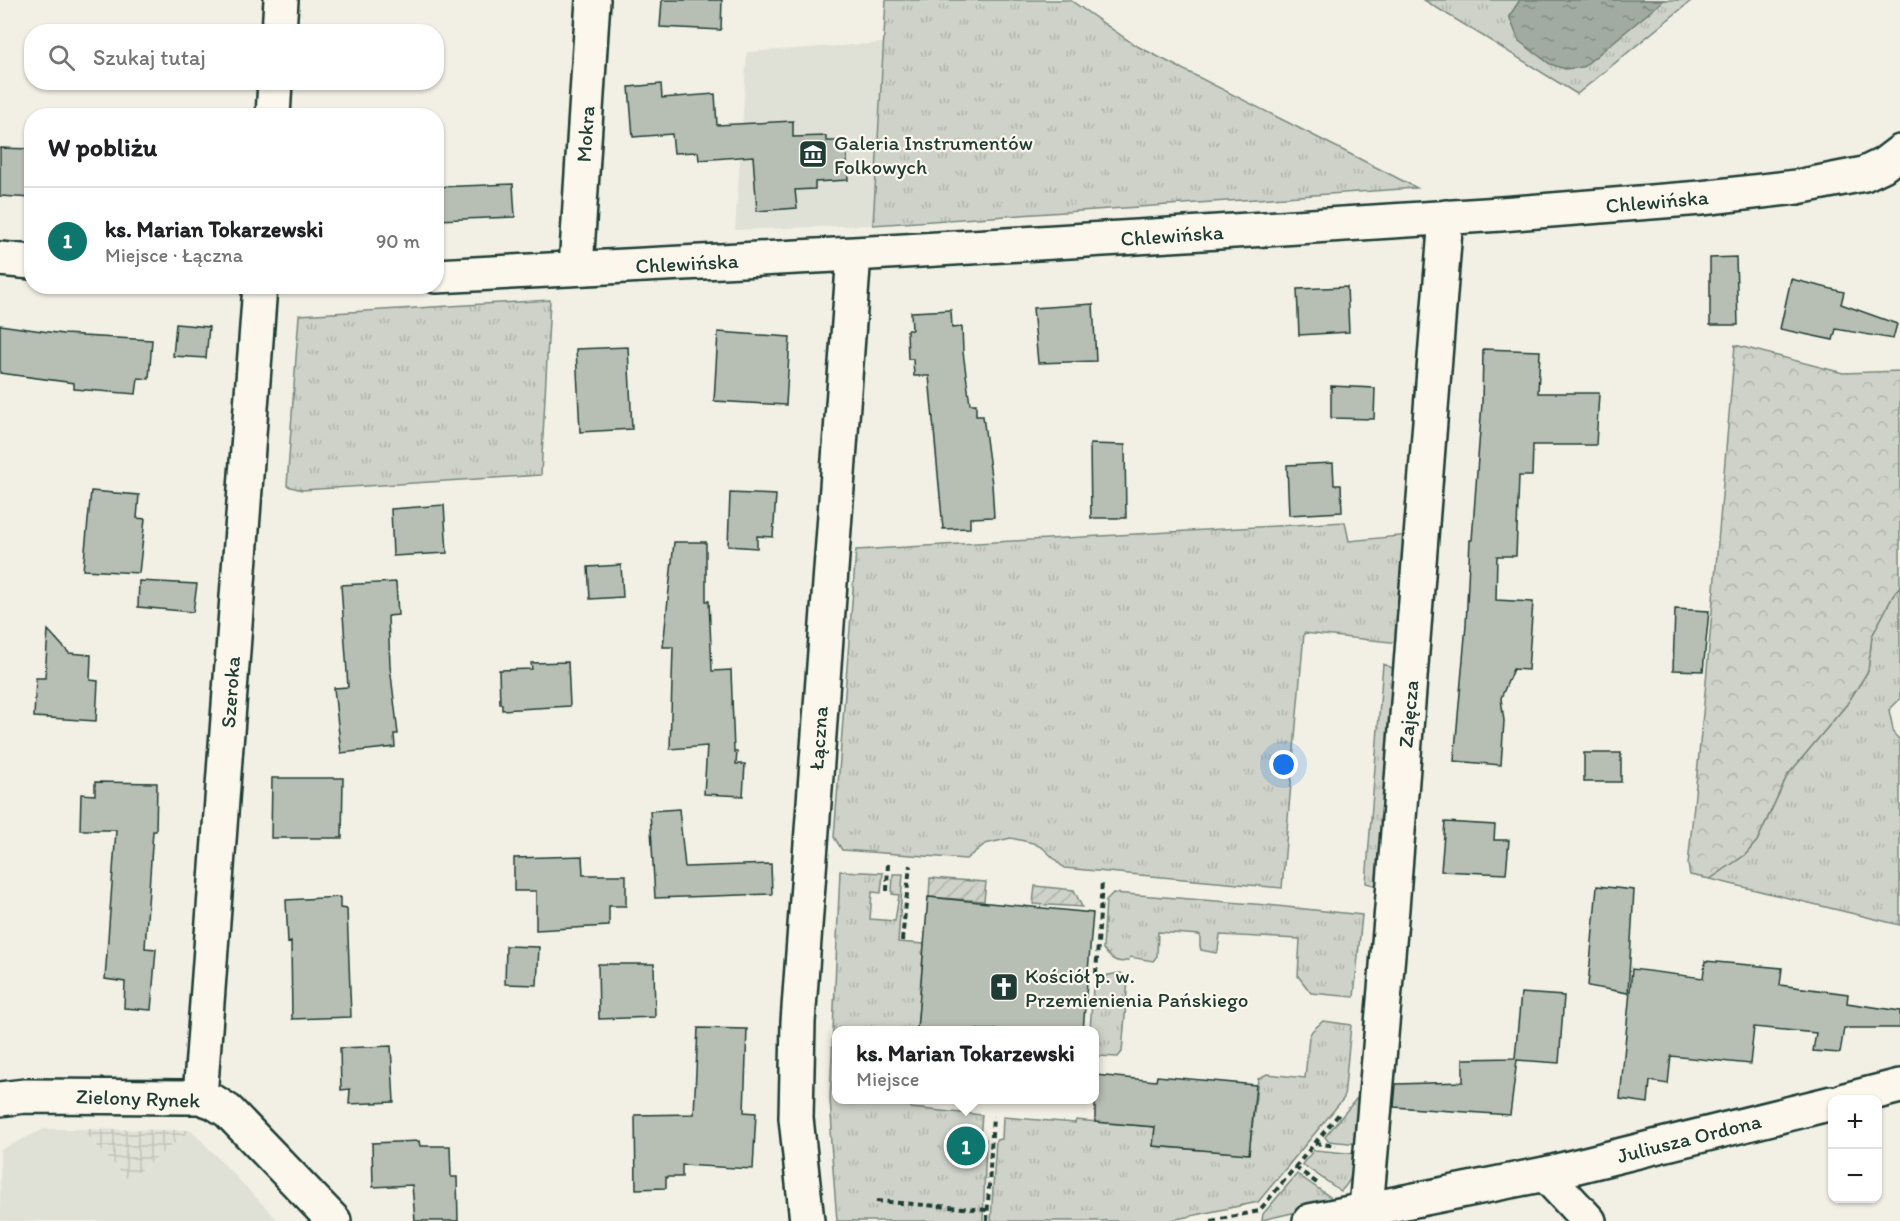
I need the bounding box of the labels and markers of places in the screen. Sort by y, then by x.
place label: Galeria Instrumentów Folkowych [834,130,1033,179]
museum icon: Galeria Instrumentów Folkowych [797,138,829,170]
place label: Kościół p. w. Przemienienia Pańskiego [1025,963,1249,1012]
church icon: Kościół p. w. Przemienienia Pańskiego [988,971,1020,1003]
pin: 1 [946,1124,986,1168]

